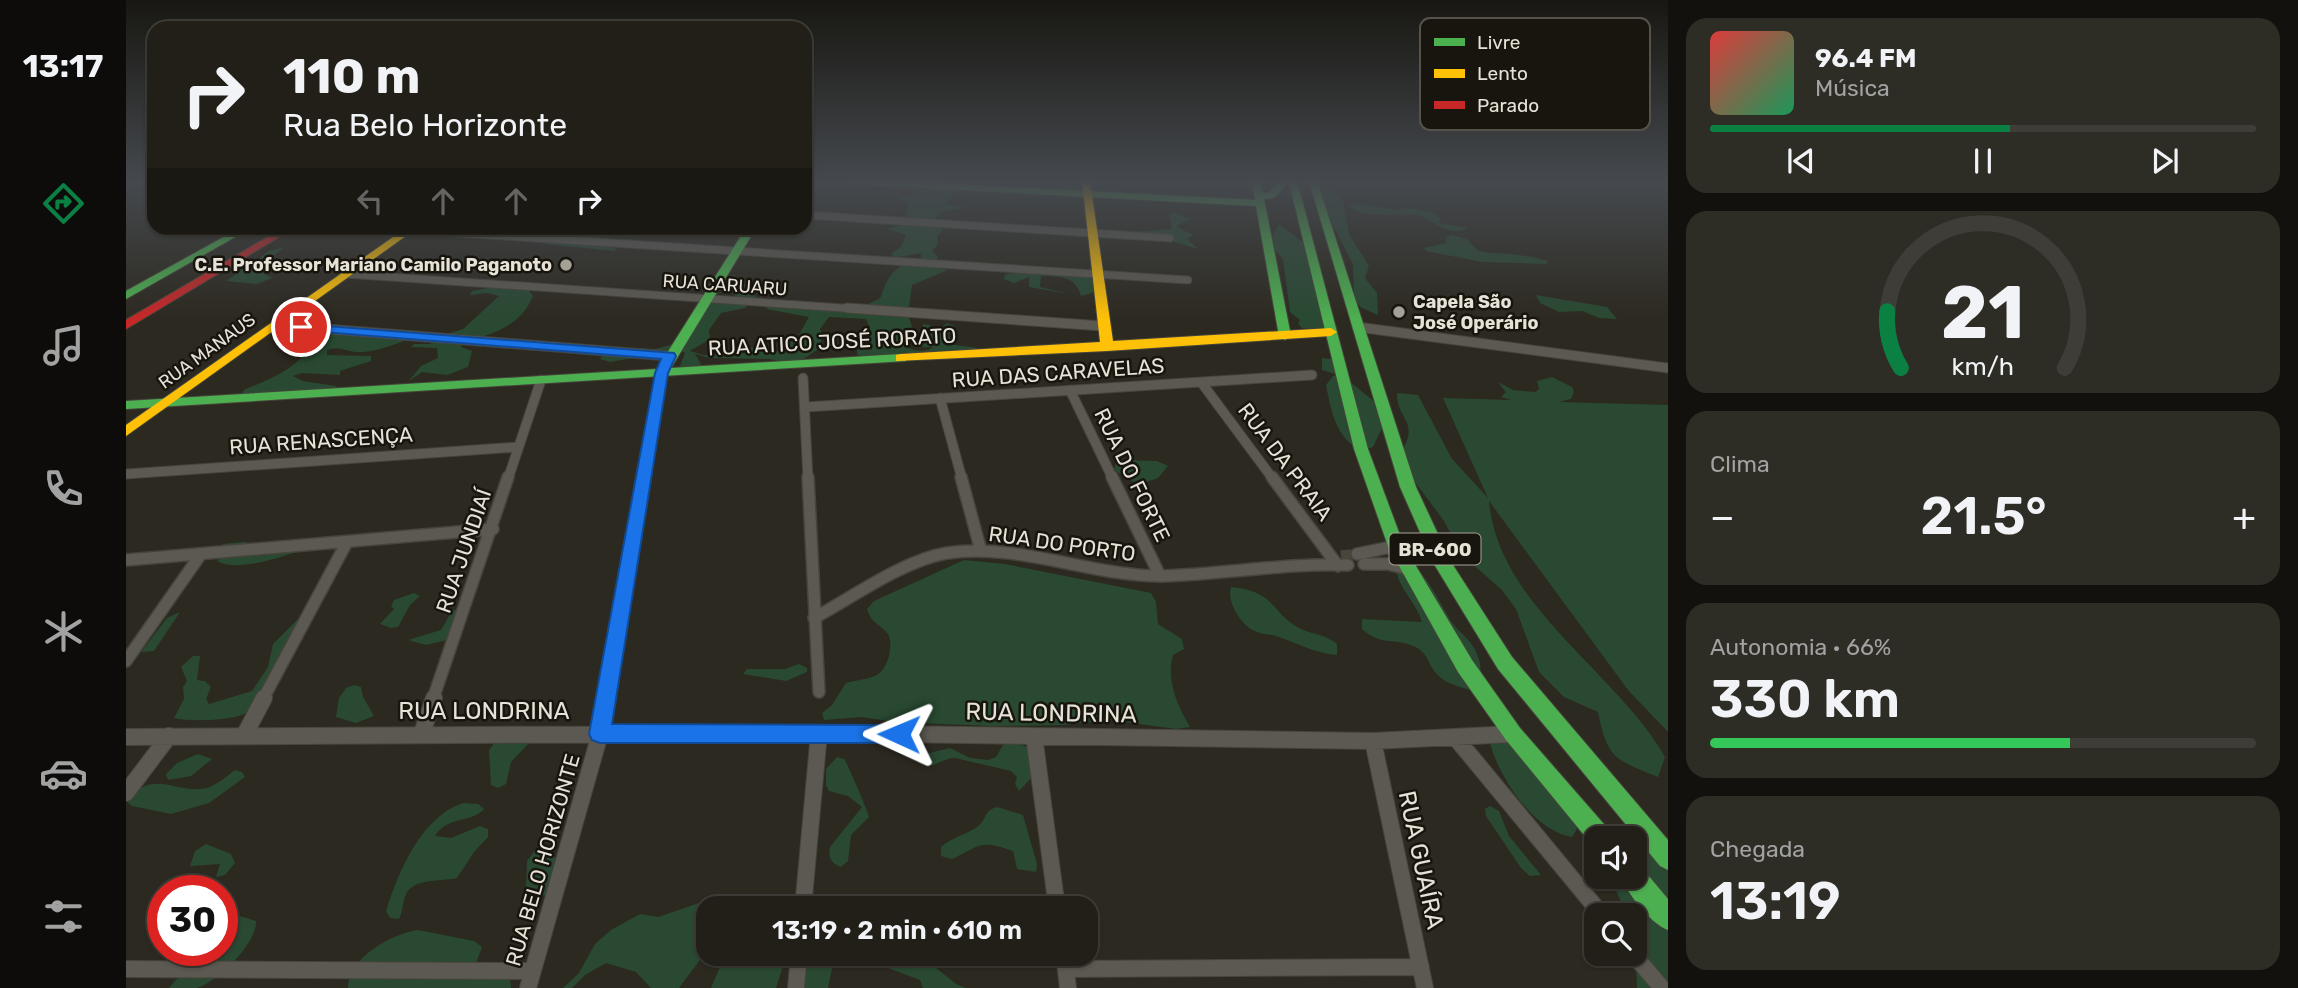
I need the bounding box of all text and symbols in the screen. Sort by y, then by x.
legend [1420,18,1650,130]
text: Livre [1477,31,1521,54]
text: 96.4 FM [1815,43,1917,74]
text: 13:17 [23,47,103,85]
text: 110 m [283,47,420,105]
icon: right [168,49,259,140]
text: Lento [1477,62,1528,85]
text: Música [1815,74,1890,102]
text: Parado [1477,94,1539,117]
text: Rua Belo Horizonte [283,106,567,144]
icon: previous [1782,142,1820,180]
icon: pause [1964,142,2002,180]
icon: next [2146,142,2184,180]
icon: directions [39,179,88,228]
icon: left [351,182,389,220]
icon: ahead [424,182,462,220]
icon: ahead [497,182,535,220]
icon: right [570,182,608,220]
place label: C.E. Professor Mariano Camilo Paganoto [194,254,552,276]
marker: C.E. Professor Mariano Camilo Paganoto [558,257,574,273]
street label: RUA CARUARU [662,270,788,300]
text: 21 [1941,270,2025,356]
place label: Capela São José Operário [1413,291,1538,334]
pin [271,297,331,357]
marker: Capela São José Operário [1391,304,1407,320]
street label: RUA MANAUS [154,308,260,394]
icon: arrive [282,308,320,346]
icon: music [39,321,88,370]
street label: RUA ATICO JOSÉ RORATO [707,323,957,360]
text: km/h [1952,351,2014,380]
street label: RUA DAS CARAVELAS [951,353,1165,392]
street label: RUA DA PRAIA [1233,398,1338,525]
street label: RUA DO FORTE [1089,404,1176,546]
street label: RUA RENASCENÇA [228,422,414,459]
text: Clima [1710,450,1770,478]
icon: phone [39,464,88,513]
street label: RUA JUNDIAÍ [431,484,497,616]
text: 21.5° [1920,485,2047,547]
text: − [1710,494,1735,540]
text: + [2232,494,2256,540]
street label: RUA DO PORTO [987,521,1137,566]
road number: BR-600 [1390,534,1480,564]
icon: climate [39,607,88,656]
text: Autonomia · 66% [1710,633,1891,661]
text: 330 km [1710,668,1900,730]
street label: RUA LONDRINA [398,697,570,725]
position arrow [862,697,936,771]
street label: RUA LONDRINA [965,698,1137,728]
icon: car [39,749,88,798]
street label: RUA BELO HORIZONTE [500,751,585,969]
street label: RUA GUAÍRA [1393,788,1449,932]
map controls [1584,826,1647,966]
button: sound [1584,826,1647,889]
text: Chegada [1710,835,1805,863]
text: 13:19 [1710,870,1841,932]
speed limit sign: 30 [147,875,238,966]
icon: filters [39,892,88,941]
button: search [1584,903,1647,966]
text: 13:19 · 2 min · 610 m [772,915,1022,946]

